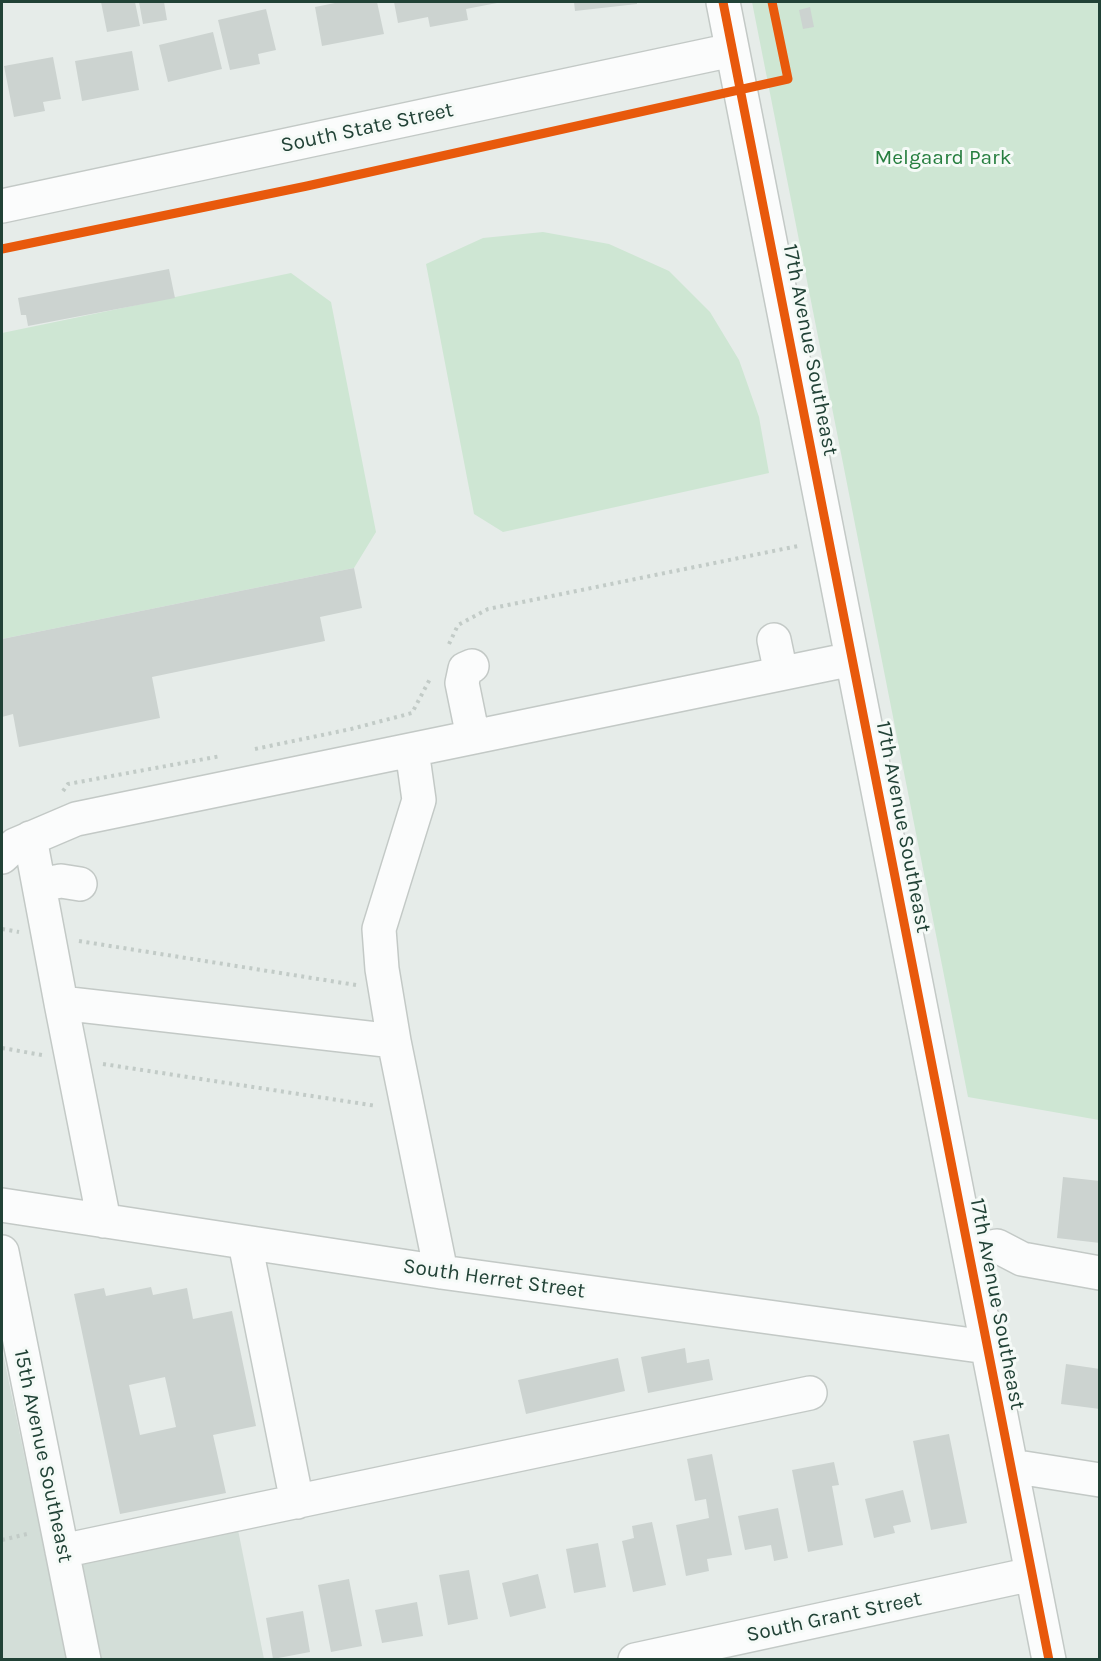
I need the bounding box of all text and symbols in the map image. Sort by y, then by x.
street label: South State Street [278,97,456,159]
park label: Melgaard Park [874,145,1012,171]
street label: 17th Avenue Southeast [777,242,843,458]
street label: 17th Avenue Southeast [870,719,936,935]
street label: 17th Avenue Southeast [964,1196,1030,1412]
street label: South Herret Street [401,1254,587,1304]
street label: 15th Avenue Southeast [8,1347,78,1565]
street label: South Grant Street [744,1586,924,1648]

